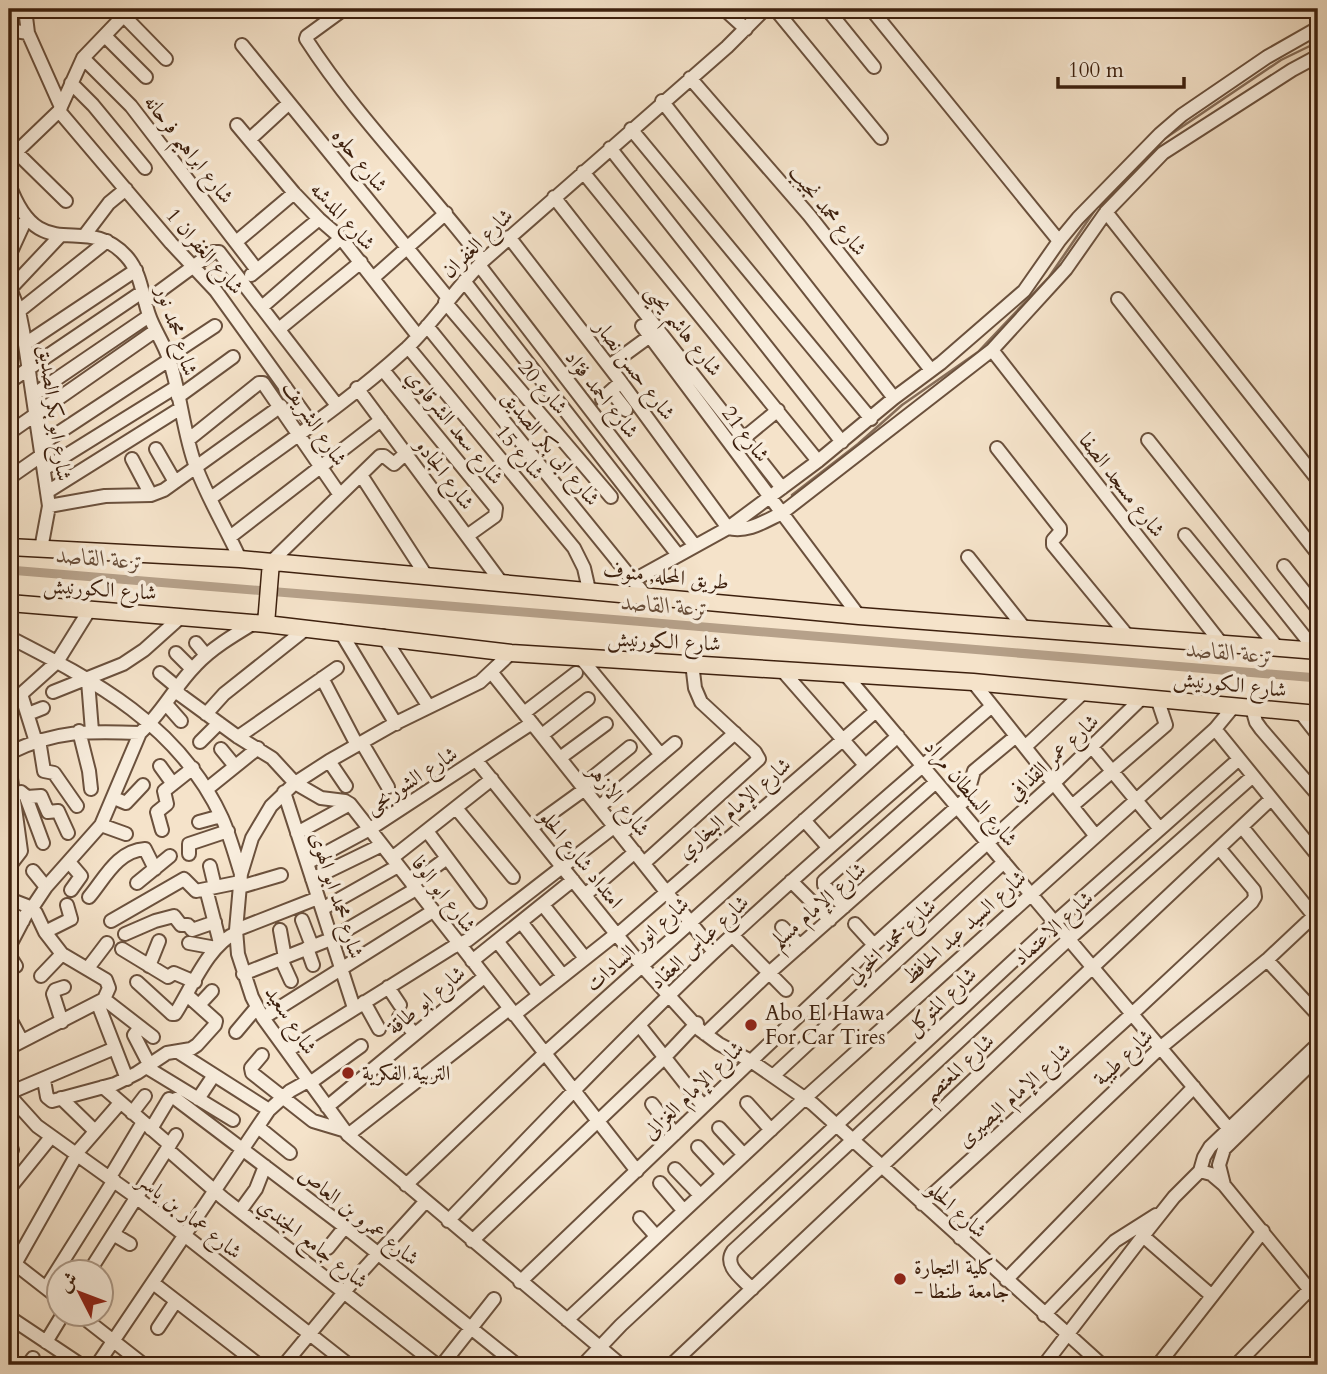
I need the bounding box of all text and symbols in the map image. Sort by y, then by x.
scale bar [1058,46,1184,90]
text: 100 m [1068,56,1124,85]
street label: شارع ابراهيم فرحانه [132,89,240,214]
street label: شارع حلوه [323,122,394,200]
street label: شارع محمد نجيب [779,158,874,264]
street label: شارع المدشه [301,176,382,259]
street label: شارع الغفران 1 [157,202,250,303]
street label: شارع الغفران [435,202,522,287]
street label: شارع هاشم يحيى [634,278,729,386]
street label: شارع محمد نور [145,281,205,381]
street label: شارع حسن نصار [584,313,682,428]
street label: شارع ابو بكر الصديق [28,343,78,483]
street label: شارع احمد فؤاد [556,344,645,446]
street label: شارع 20 [509,354,574,423]
street label: شارع سعد الشرقاوي [397,364,510,493]
street label: شارع الشريف [273,375,354,474]
street label: شارع ابى بكر الصديق [493,384,606,514]
street label: شارع 21 [712,400,776,470]
street label: شارع 15 [486,418,551,488]
street label: شارع مسجد الصفا [1069,427,1172,545]
street label: شارع الجادو [405,431,481,518]
water label: ترعة القاصد [55,539,145,578]
street label: طريق المحله, منوف [602,555,730,598]
street label: شارع الكورنيش [42,571,158,611]
water label: ترعة القاصد [620,586,710,625]
street label: شارع الكورنيش [606,624,721,662]
water label: ترعة القاصد [1185,633,1275,672]
street label: شارع الكورنيش [1172,664,1288,708]
street label: شارع عمر القذافي [1001,707,1107,810]
street label: شارع السلطان مراد [915,734,1024,855]
street label: شارع الشوربجى [359,740,465,824]
street label: شارع الإمام البخاري [671,751,799,868]
street label: شارع الازهر [577,756,656,845]
street label: امتداد شارع الحلو [528,802,629,917]
street label: شارع محمد ابو الهوى [299,828,371,963]
street label: شارع ابو الوفا [402,850,483,941]
street label: شارع الإمام مسلم [764,856,876,960]
street label: شارع السيد عبد الحافظ [896,864,1035,993]
street label: شارع الاعتماد [1007,884,1102,975]
street label: شارع عباس العقاد [643,889,758,998]
street label: شارع انور السادات [579,890,697,1001]
street label: شارع محمد الخولي [840,892,945,993]
street label: شارع ابو طاقة [381,959,474,1044]
street label: شارع المتوكل [899,961,986,1044]
street label: شارع سعيد [255,980,324,1062]
place label: Abo El Hawa For Car Tires [765,999,886,1052]
marker: Abo El Hawa For Car Tires [743,1017,759,1033]
street label: شارع طيبة [1087,1022,1162,1095]
street label: شارع المعتصم [916,1027,1005,1114]
street label: شارع الإمام الغزالى [636,1034,753,1148]
street label: شارع الإمام البصيرى [951,1036,1080,1157]
place label: التربية الفكرية [362,1059,450,1088]
marker: التربية الفكرية [340,1065,356,1081]
street label: شارع عمرو بن العاص [291,1160,425,1275]
street label: شارع عمار بن ياسر [128,1165,248,1269]
street label: شارع الحلو [917,1174,993,1247]
street label: شارع جامع الجندي [249,1191,374,1299]
place label: كلية التجارة - جامعة طنطا [914,1253,1009,1306]
north arrow [46,1258,116,1328]
text: ش [52,1267,84,1298]
marker: كلية التجارة - جامعة طنطا [892,1271,908,1287]

